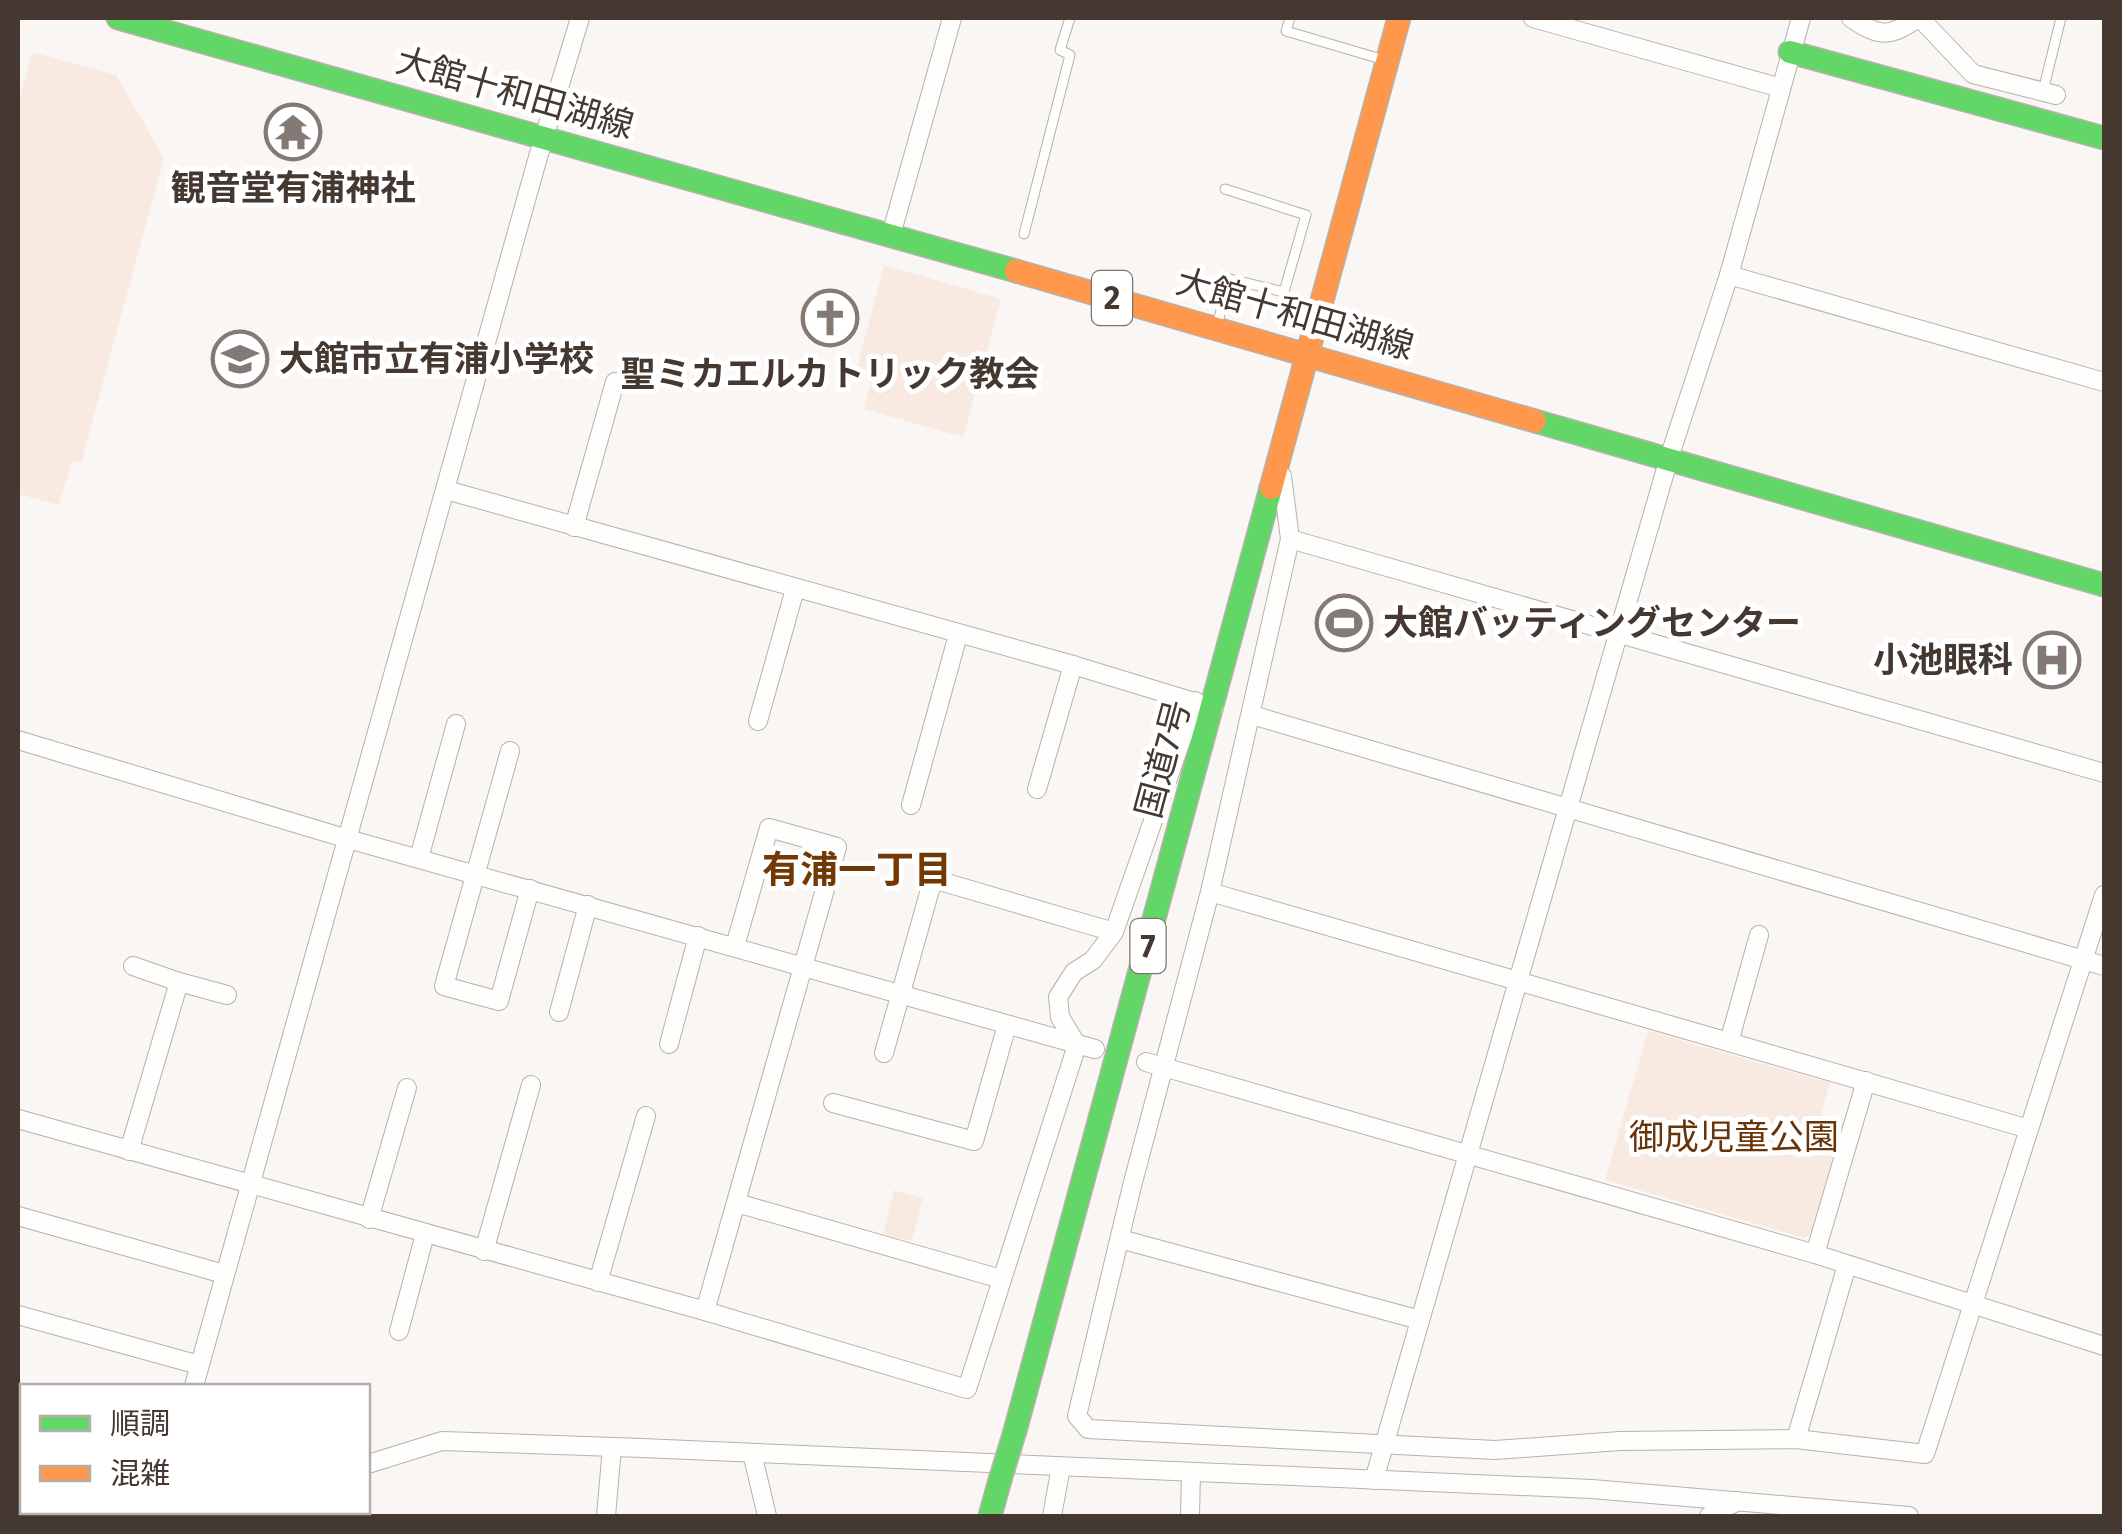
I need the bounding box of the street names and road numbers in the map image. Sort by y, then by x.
street label: 大館十和田湖線 [391,39,639,147]
street label: 大館十和田湖線 [1171,260,1419,368]
road number: 2 [1092,271,1132,325]
street label: 国道7号 [1127,695,1199,823]
road number: 7 [1130,919,1166,973]

